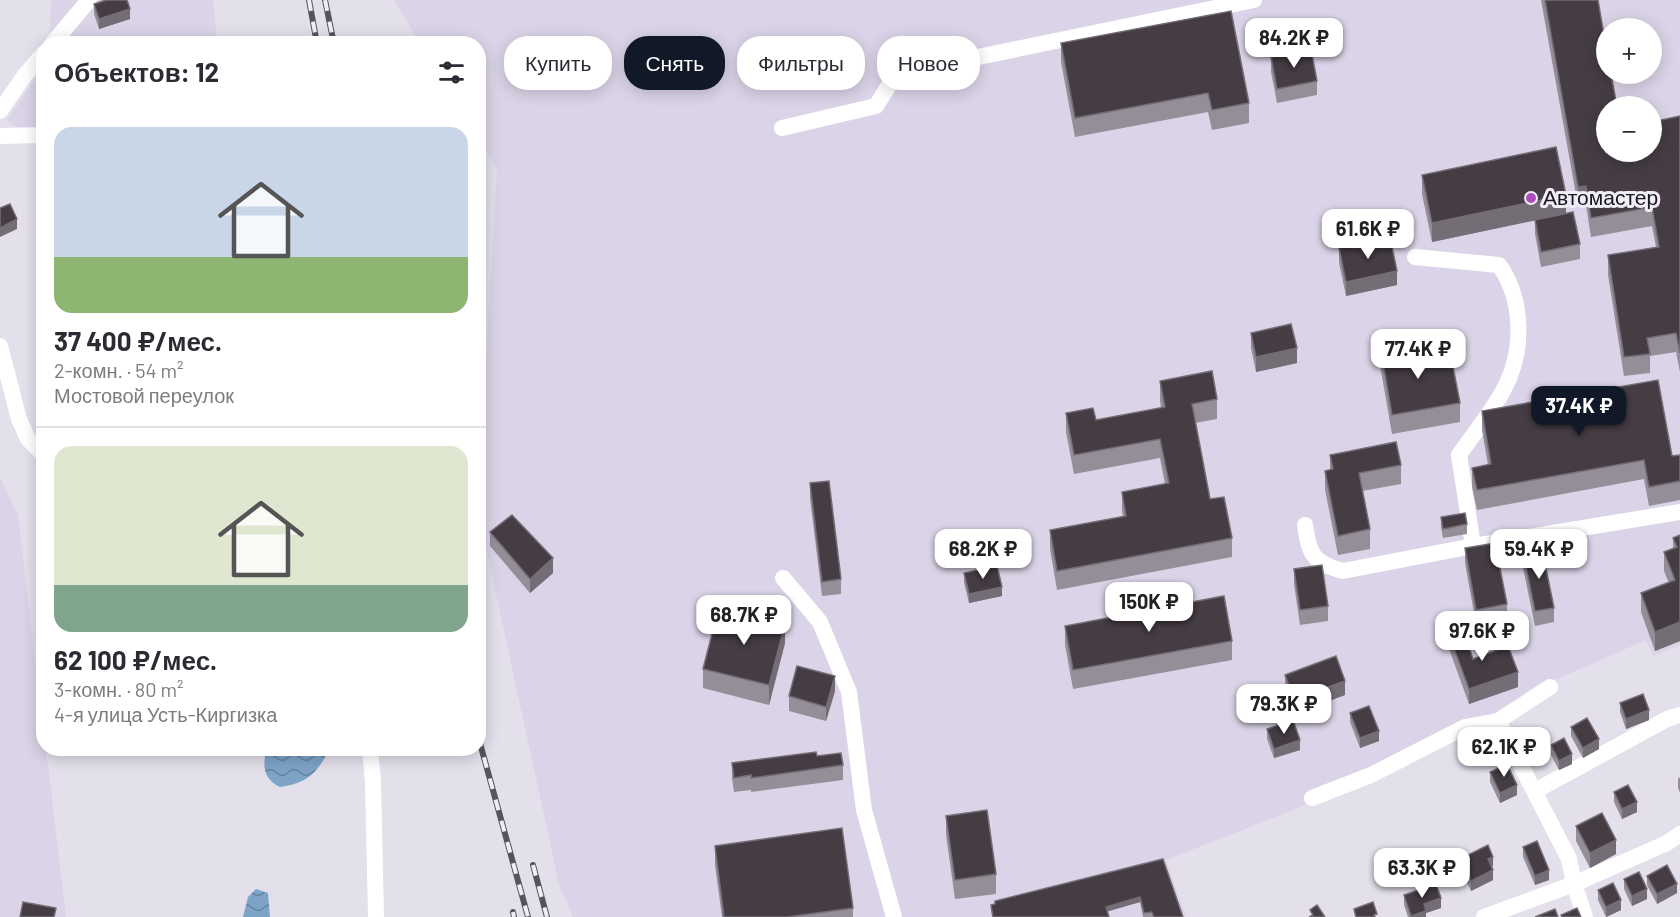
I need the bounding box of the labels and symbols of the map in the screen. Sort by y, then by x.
pin: 84.2K ₽ [1239,18,1349,69]
place label: Автомастер [1543,184,1658,209]
marker: Автомастер [1524,191,1538,205]
pin: 61.6K ₽ [1313,209,1423,260]
pin: 77.4K ₽ [1363,329,1473,380]
pin: 37.4K ₽ [1524,386,1634,437]
pin: 68.2K ₽ [928,529,1038,580]
pin: 59.4K ₽ [1484,529,1594,580]
pin: 150K ₽ [1100,582,1198,633]
pin: 68.7K ₽ [689,595,799,646]
pin: 97.6K ₽ [1427,611,1537,662]
pin: 79.3K ₽ [1229,684,1339,735]
pin: 62.1K ₽ [1449,727,1559,778]
pin: 63.3K ₽ [1367,848,1477,899]

